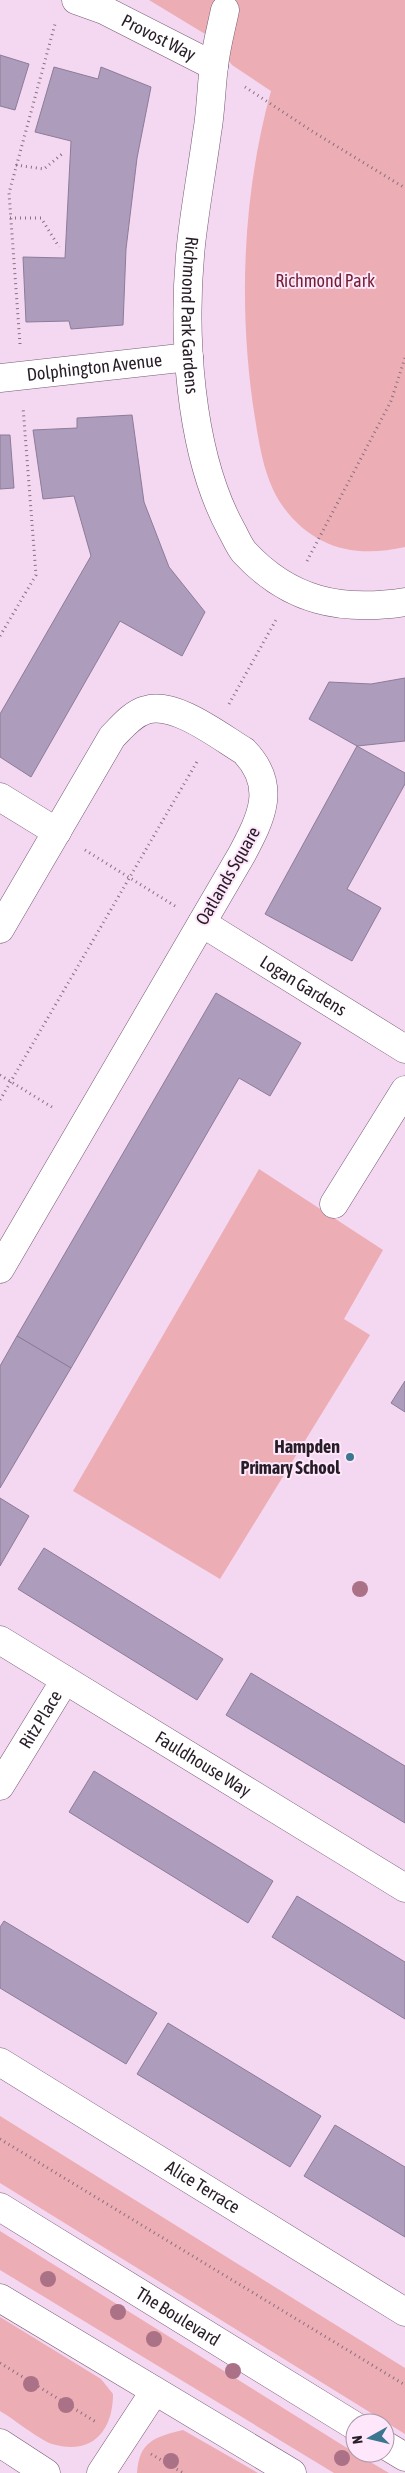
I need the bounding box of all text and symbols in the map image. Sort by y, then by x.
street label: Provost Way [118,10,199,65]
street label: Richmond Park Gardens [178,236,203,395]
park label: Richmond Park [275,270,375,291]
street label: Dolphington Avenue [26,349,163,385]
street label: Oatlands Square [191,823,264,929]
street label: Logan Gardens [256,951,350,1020]
place label: Hampden Primary School [241,1436,340,1478]
marker: Hampden Primary School [344,1451,356,1463]
street label: Ritz Place [15,1686,66,1752]
street label: Fauldhouse Way [152,1727,255,1801]
street label: Alice Terrace [162,2156,244,2217]
street label: The Boulevard [132,2283,224,2350]
north arrow [345,2413,395,2463]
text: N [349,2435,366,2445]

